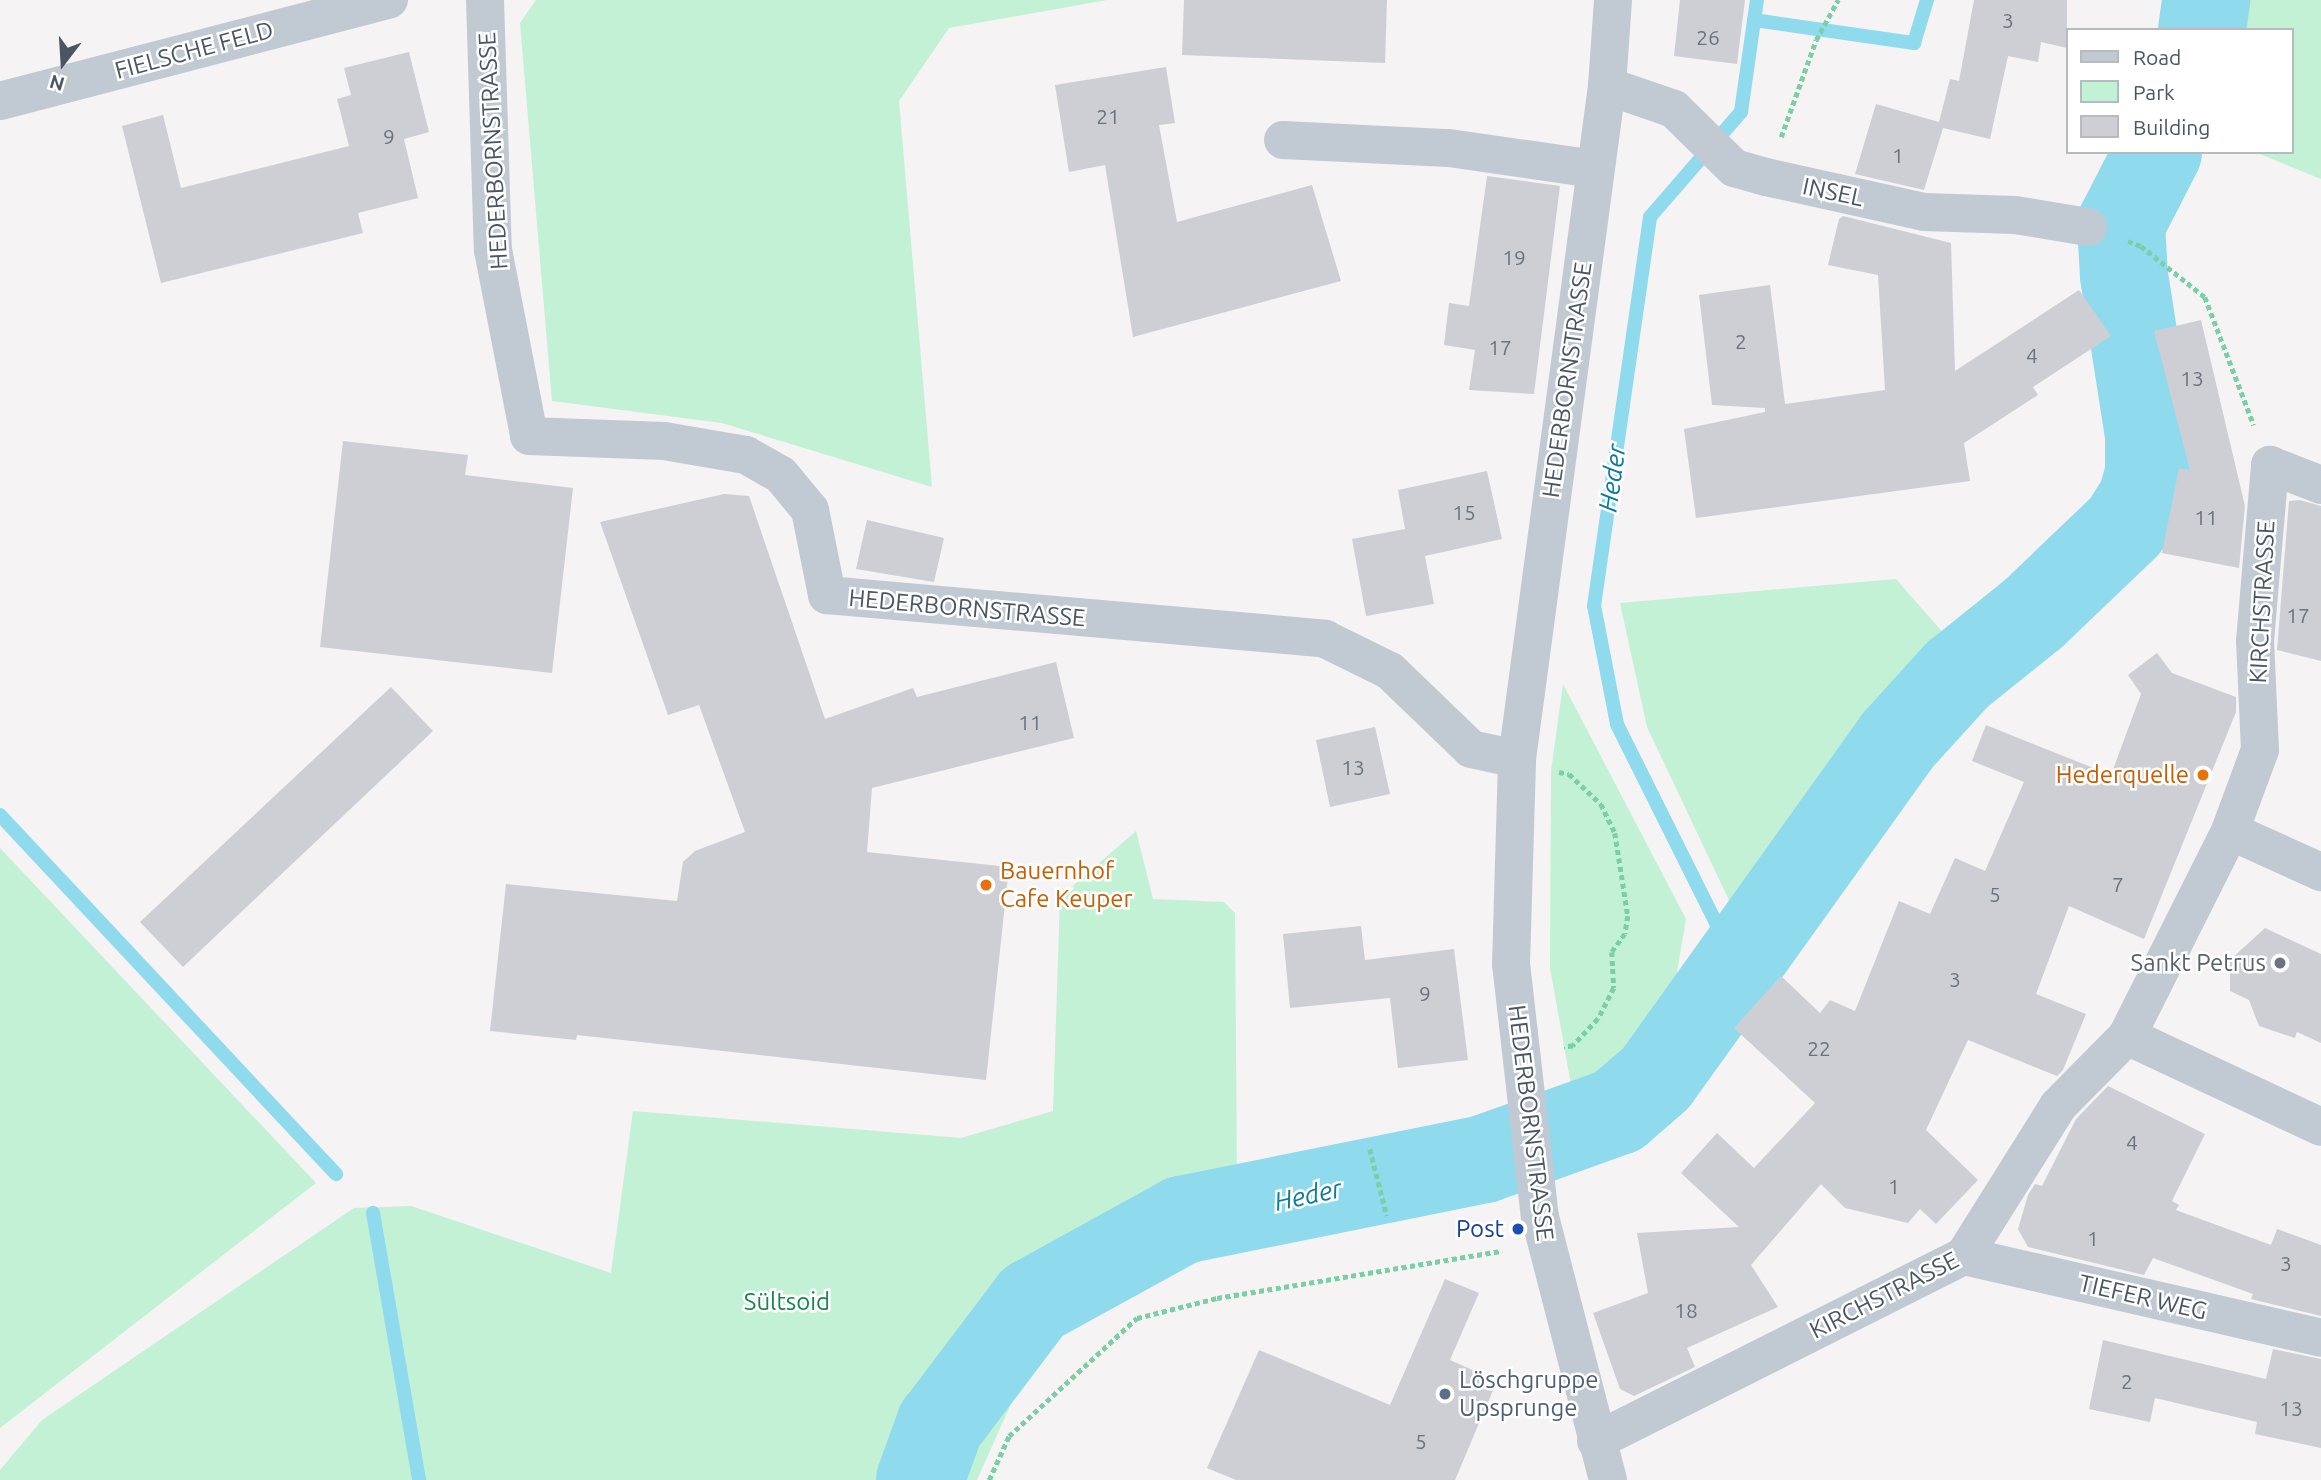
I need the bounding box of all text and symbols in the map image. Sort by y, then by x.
house number: 3 [2002,7,2014,33]
street label: FIELSCHE FELD [112,15,276,85]
house number: 26 [1696,24,1720,50]
north arrow [28,28,98,98]
legend [2066,28,2293,154]
street label: HEDERBORNSTRASSE [472,32,514,270]
text: Road [2133,45,2181,69]
text: N [47,70,67,96]
text: Park [2133,80,2175,104]
house number: 21 [1096,103,1120,129]
text: Building [2133,115,2210,139]
house number: 9 [383,123,395,149]
house number: 1 [1892,142,1904,168]
street label: INSEL [1800,172,1866,212]
house number: 19 [1502,244,1526,270]
street label: HEDERBORNSTRASSE [1536,260,1598,500]
house number: 2 [1735,328,1747,354]
house number: 17 [1488,334,1512,360]
house number: 4 [2026,342,2038,368]
house number: 13 [2180,365,2204,391]
water label: Heder [1592,442,1632,514]
house number: 15 [1452,499,1476,525]
house number: 11 [2194,504,2218,530]
street label: KIRCHSTRASSE [2243,520,2281,684]
street label: HEDERBORNSTRASSE [847,583,1087,633]
house number: 17 [2286,602,2310,628]
house number: 11 [1018,709,1042,735]
house number: 13 [1341,754,1365,780]
place label: Hederquelle [2056,761,2189,789]
marker: Hederquelle [2195,767,2211,783]
place label: Bauernhof Cafe Keuper [1000,857,1133,913]
house number: 7 [2112,871,2124,897]
marker: Bauernhof Cafe Keuper [978,877,994,893]
house number: 5 [1989,881,2001,907]
place label: Sankt Petrus [2131,949,2266,977]
marker: Sankt Petrus [2272,955,2288,971]
house number: 3 [1949,966,1961,992]
house number: 9 [1419,980,1431,1006]
street label: HEDERBORNSTRASSE [1502,1003,1560,1243]
house number: 22 [1807,1035,1831,1061]
house number: 4 [2126,1129,2138,1155]
water label: Heder [1271,1173,1345,1217]
house number: 1 [1888,1173,1900,1199]
place label: Post [1456,1215,1504,1243]
marker: Post [1510,1221,1526,1237]
house number: 1 [2087,1225,2099,1251]
street label: KIRCHSTRASSE [1805,1245,1963,1345]
house number: 3 [2280,1250,2292,1276]
street label: TIEFER WEG [2076,1268,2210,1326]
park label: Sültsoid [744,1288,830,1316]
house number: 18 [1674,1297,1698,1323]
place label: Löschgruppe Upsprunge [1459,1366,1598,1422]
house number: 2 [2121,1368,2133,1394]
marker: Löschgruppe Upsprunge [1437,1386,1453,1402]
house number: 13 [2279,1395,2303,1421]
house number: 5 [1415,1428,1427,1454]

